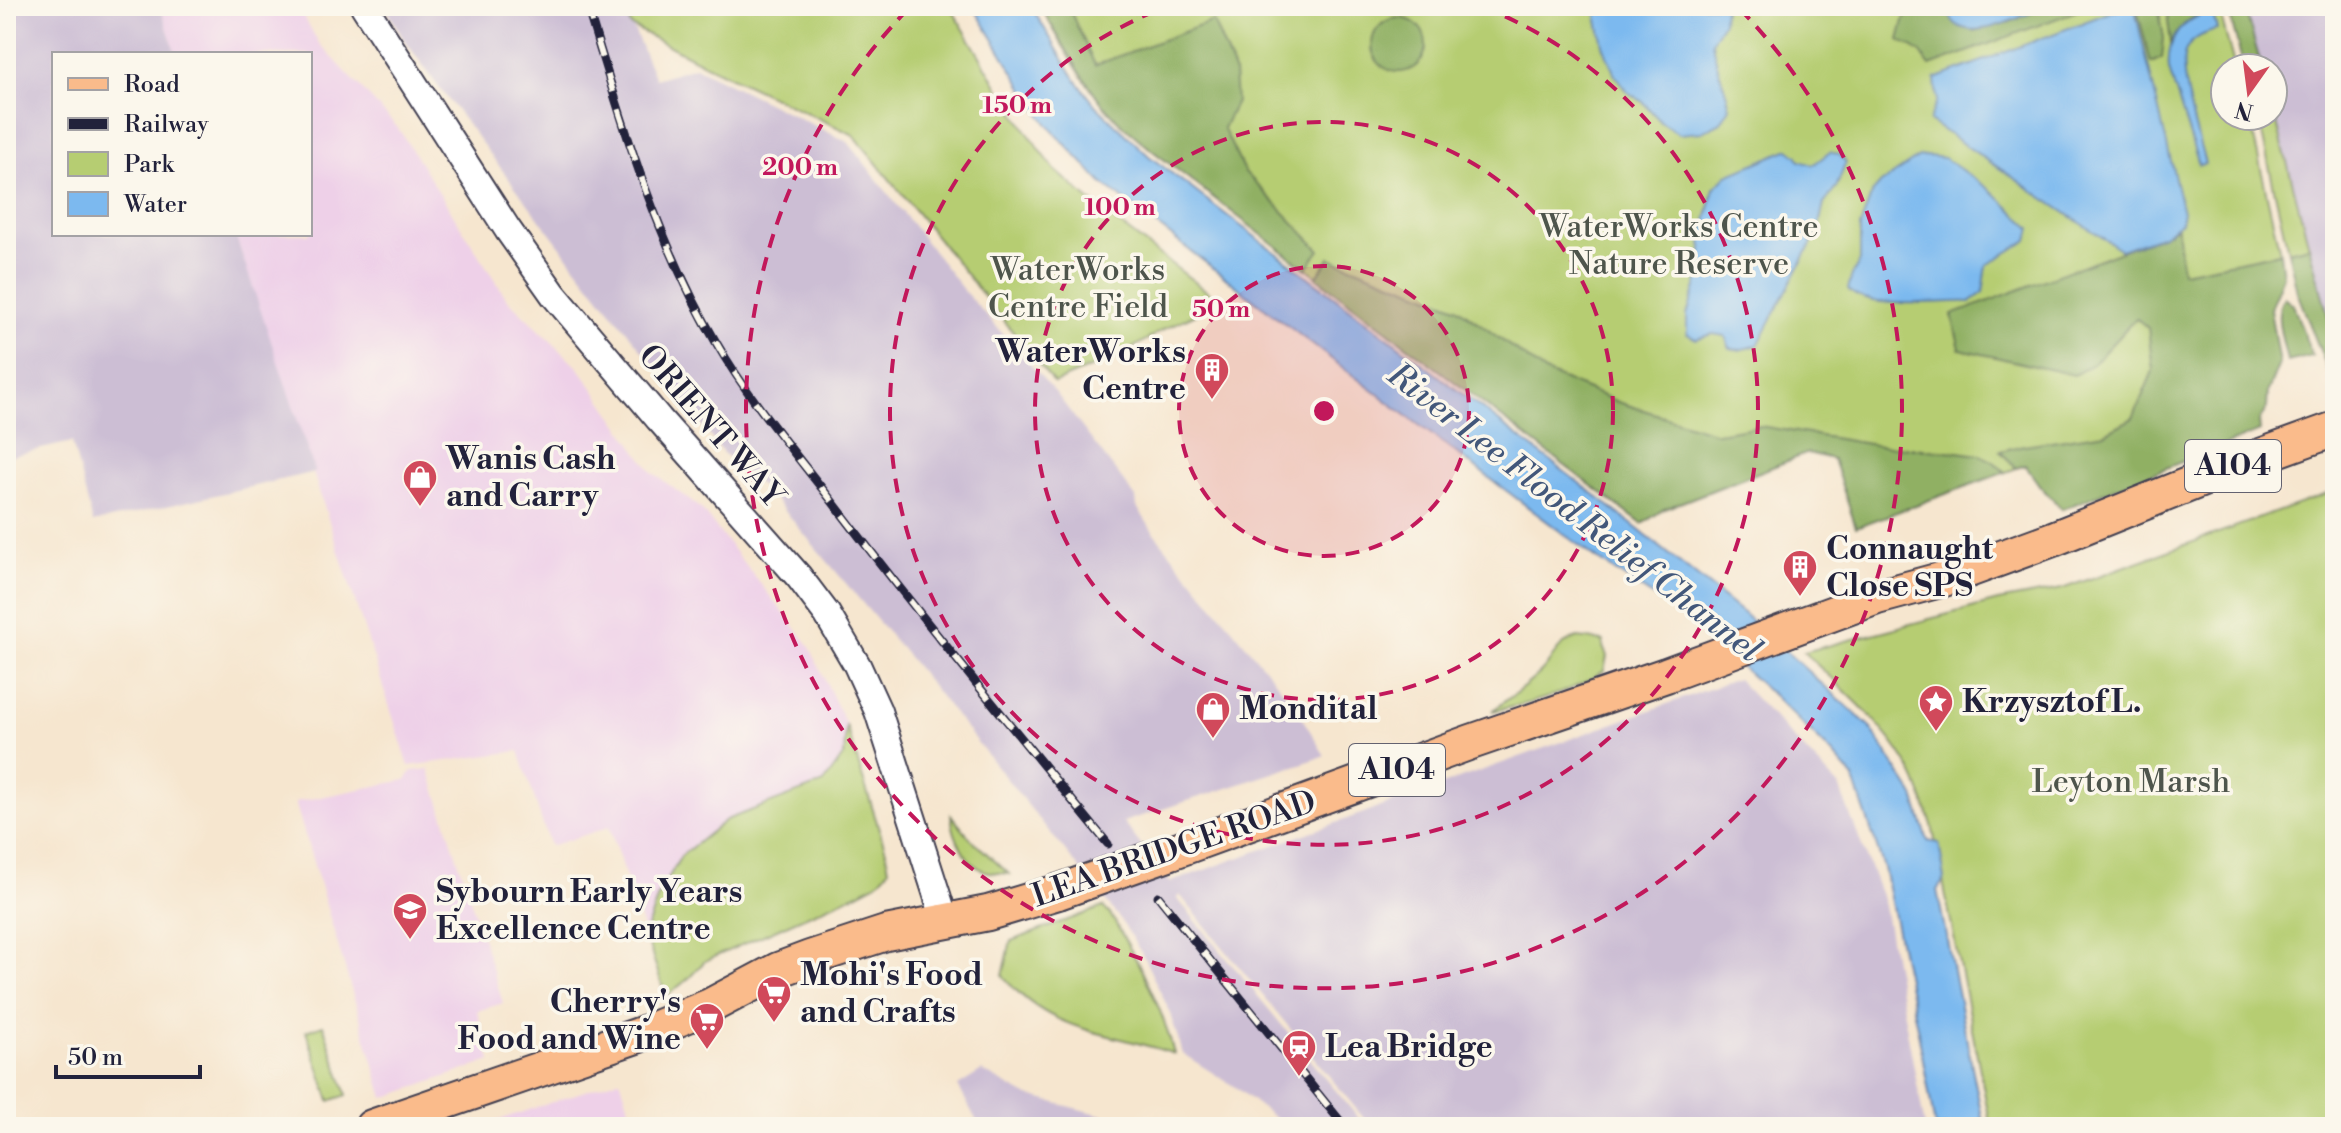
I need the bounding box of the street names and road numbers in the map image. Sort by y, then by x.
street label: ORIENT WAY [629,336,794,517]
road number: A104 [2185,440,2281,492]
road number: A104 [1349,744,1445,796]
street label: LEA BRIDGE ROAD [1027,782,1321,916]

